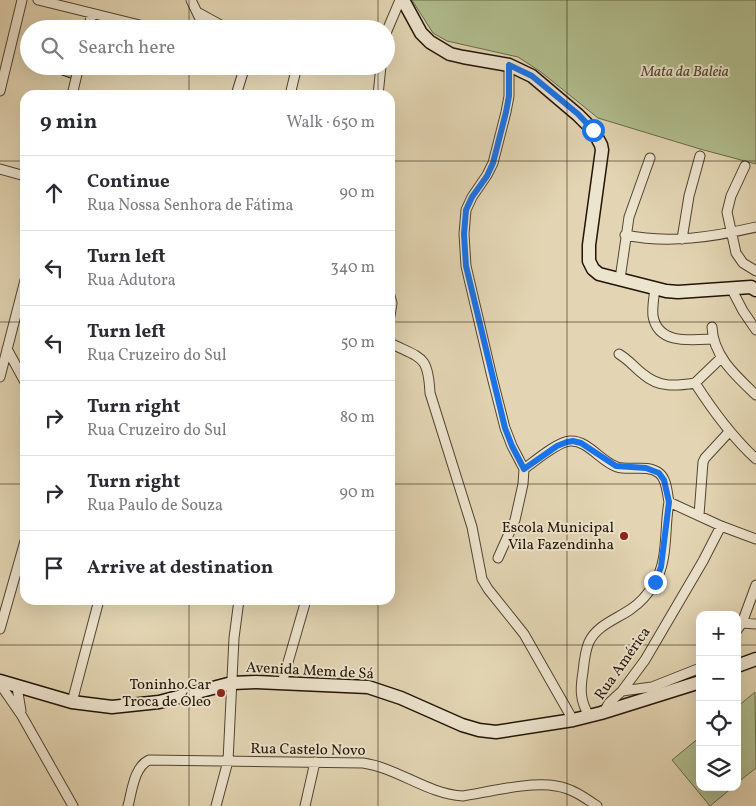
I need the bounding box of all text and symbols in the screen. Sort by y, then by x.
search box [20,20,395,75]
icon: search [38,34,66,62]
text: Search here [78,35,175,61]
park label: Mata da Baleia [640,62,729,83]
text: 9 min [40,108,97,137]
text: Walk · 650 m [287,112,375,134]
route start [582,119,605,142]
text: Continue [87,169,170,195]
icon: ahead [40,179,68,207]
text: 90 m [339,182,375,204]
text: Rua Nossa Senhora de Fátima [87,195,294,217]
text: Turn left [87,244,166,270]
icon: left [40,254,68,282]
text: 340 m [331,257,375,279]
text: Rua Adutora [87,270,176,292]
text: Turn left [87,319,166,345]
icon: left [40,329,68,357]
text: 50 m [341,332,375,354]
text: Rua Cruzeiro do Sul [87,345,227,367]
text: Turn right [87,394,180,420]
icon: right [40,404,68,432]
text: 80 m [340,407,375,429]
text: Rua Cruzeiro do Sul [87,420,227,442]
text: Turn right [87,469,180,495]
icon: right [40,479,68,507]
text: 90 m [339,482,375,504]
text: Rua Paulo de Souza [87,495,223,517]
place label: Escola Municipal Vila Fazendinha [502,518,614,556]
marker: Escola Municipal Vila Fazendinha [618,530,630,542]
icon: arrive [40,554,68,582]
text: Arrive at destination [87,555,273,581]
route end [644,571,667,594]
map controls [696,611,741,791]
button: + [696,611,741,656]
street label: Rua América [590,623,656,705]
button: − [696,656,741,701]
street label: Avenida Mem de Sá [245,658,375,685]
place label: Toninho Car Troca de Óleo [122,675,211,713]
marker: Toninho Car Troca de Óleo [215,687,227,699]
button: locate [696,701,741,746]
street label: Rua Castelo Novo [250,739,366,762]
button: layers [696,746,741,791]

